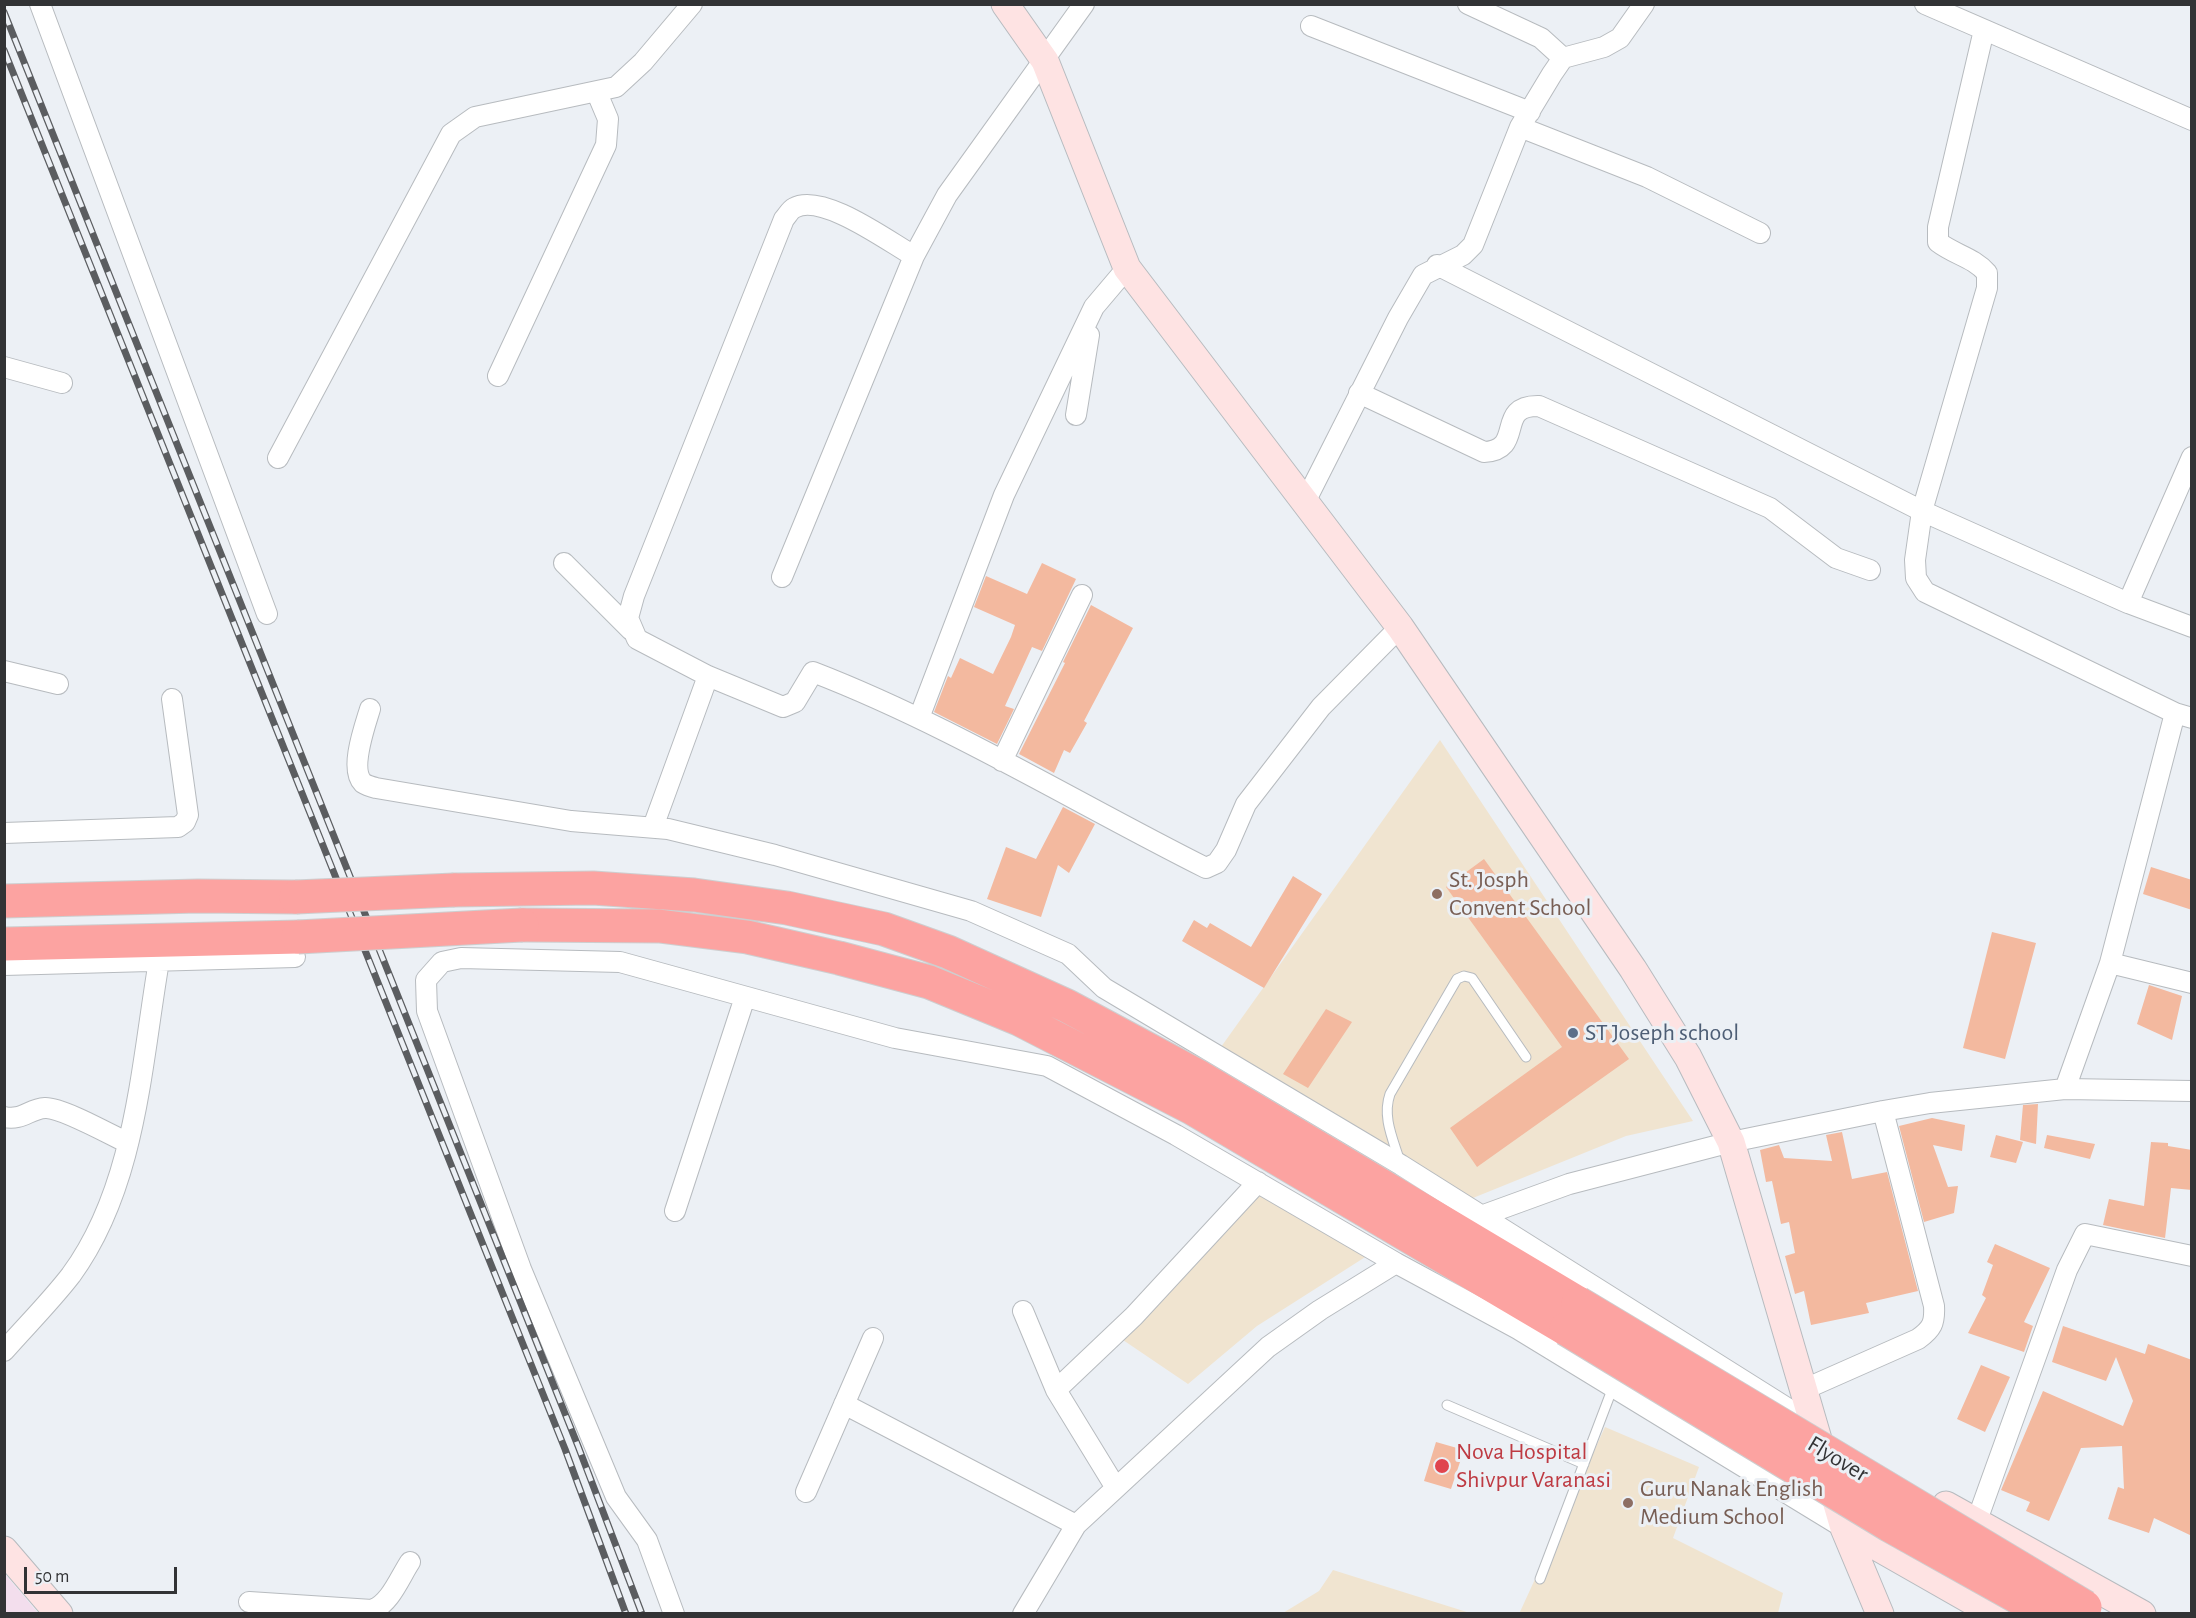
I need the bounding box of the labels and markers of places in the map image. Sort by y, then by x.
place label: St. Josph Convent School [1449,866,1591,922]
marker: St. Josph Convent School [1430,887,1444,901]
place label: ST Joseph school [1585,1019,1739,1047]
marker: ST Joseph school [1566,1026,1580,1040]
place label: Nova Hospital Shivpur Varanasi [1456,1438,1611,1494]
marker: Nova Hospital Shivpur Varanasi [1433,1457,1451,1475]
place label: Guru Nanak English Medium School [1640,1475,1824,1531]
marker: Guru Nanak English Medium School [1621,1496,1635,1510]

